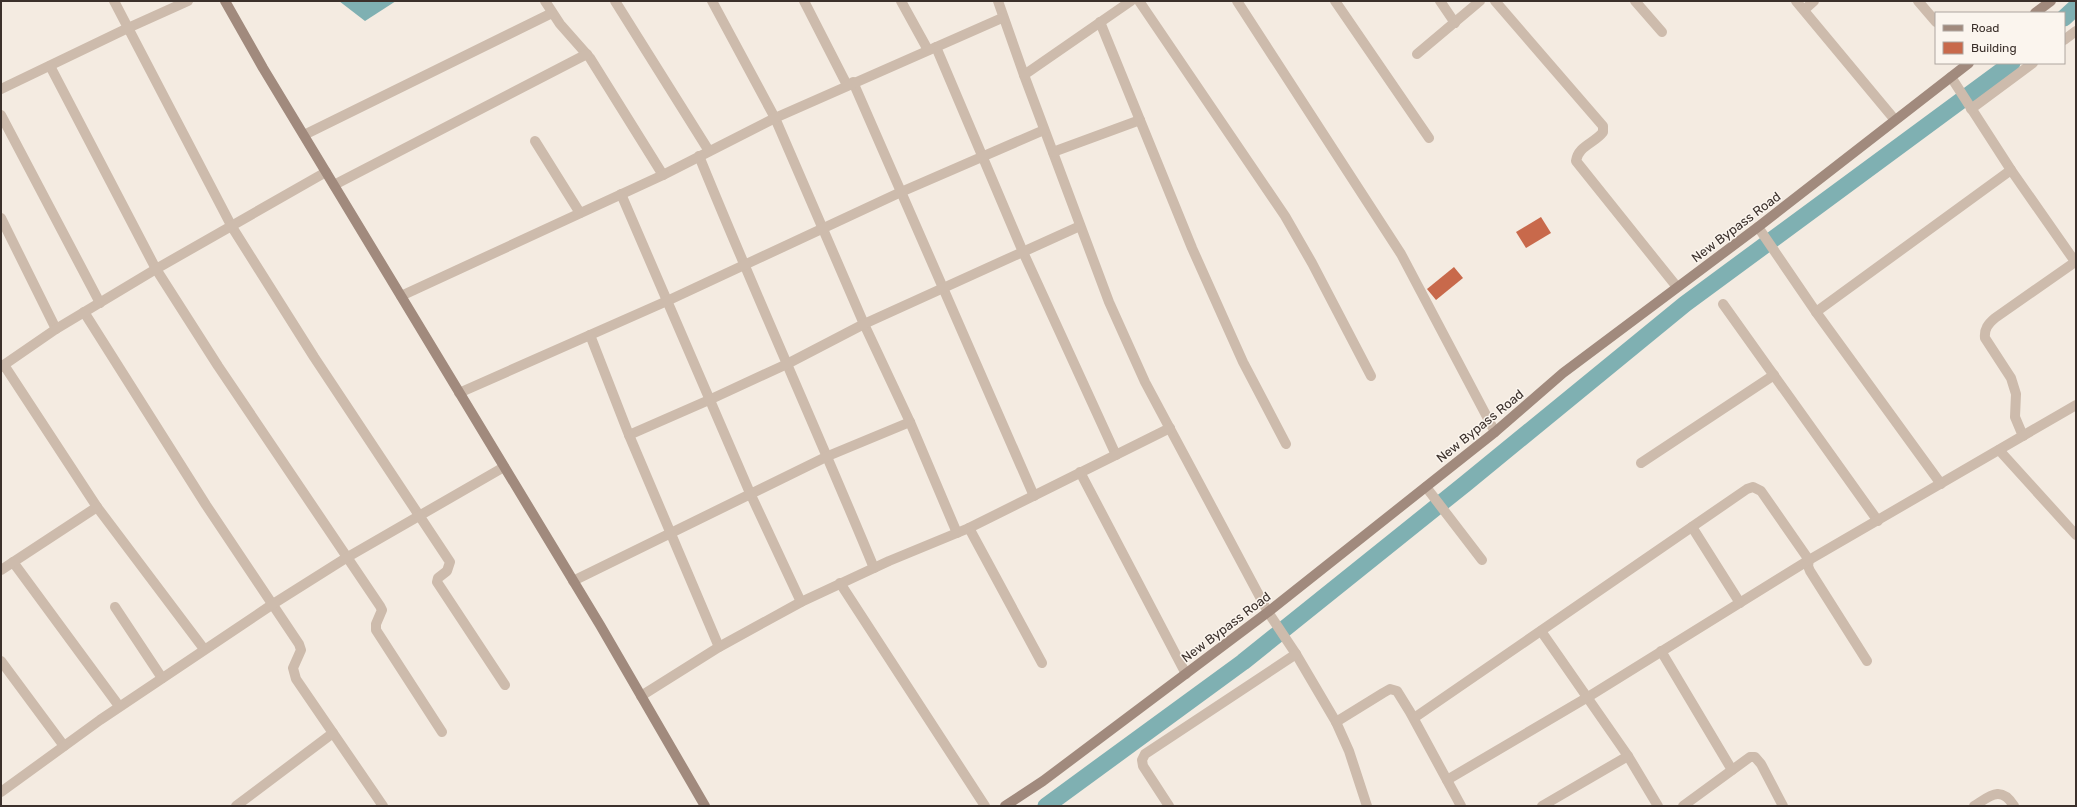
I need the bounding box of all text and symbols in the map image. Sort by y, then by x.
legend [1935,12,2065,64]
text: Road [1971,21,1999,35]
text: Building [1971,41,2017,55]
street label: New Bypass Road [1689,189,1783,265]
street label: New Bypass Road [1434,386,1526,466]
street label: New Bypass Road [1179,589,1273,665]

